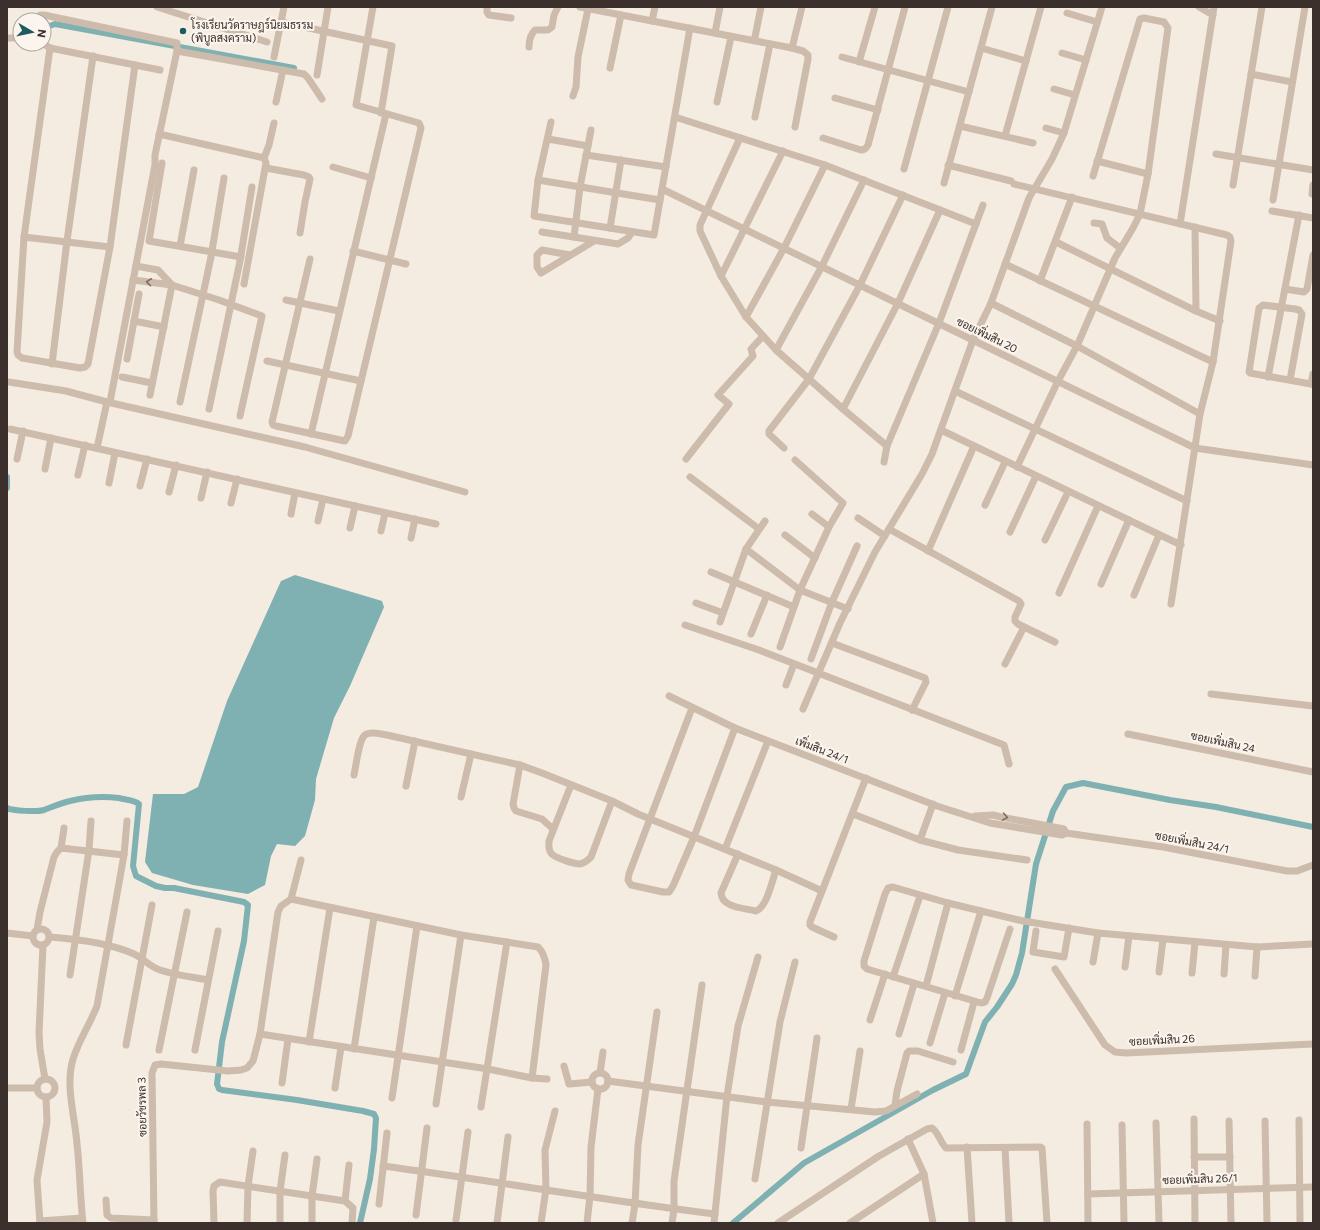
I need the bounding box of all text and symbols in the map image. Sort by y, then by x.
north arrow [12,12,52,52]
place label: โรงเรียนวัดราษฎร์นิยมธรรม (พิบูลสงคราม) [190,17,313,46]
marker: โรงเรียนวัดราษฎร์นิยมธรรม (พิบูลสงคราม) [178,26,188,36]
text: N [35,29,49,39]
one-way arrow [146,278,152,287]
street label: ซอยเพิ่มสิน 20 [955,311,1021,355]
street label: ซอยเพิ่มสิน 24 [1190,725,1258,755]
street label: เพิ่มสิน 24/1 [794,730,852,766]
one-way arrow [1001,813,1008,821]
street label: ซอยเพิ่มสิน 24/1 [1154,825,1231,855]
street label: ซอยเพิ่มสิน 26 [1129,1028,1196,1048]
street label: ซอยวัชรพล 3 [134,1077,149,1137]
street label: ซอยเพิ่มสิน 26/1 [1162,1167,1238,1186]

